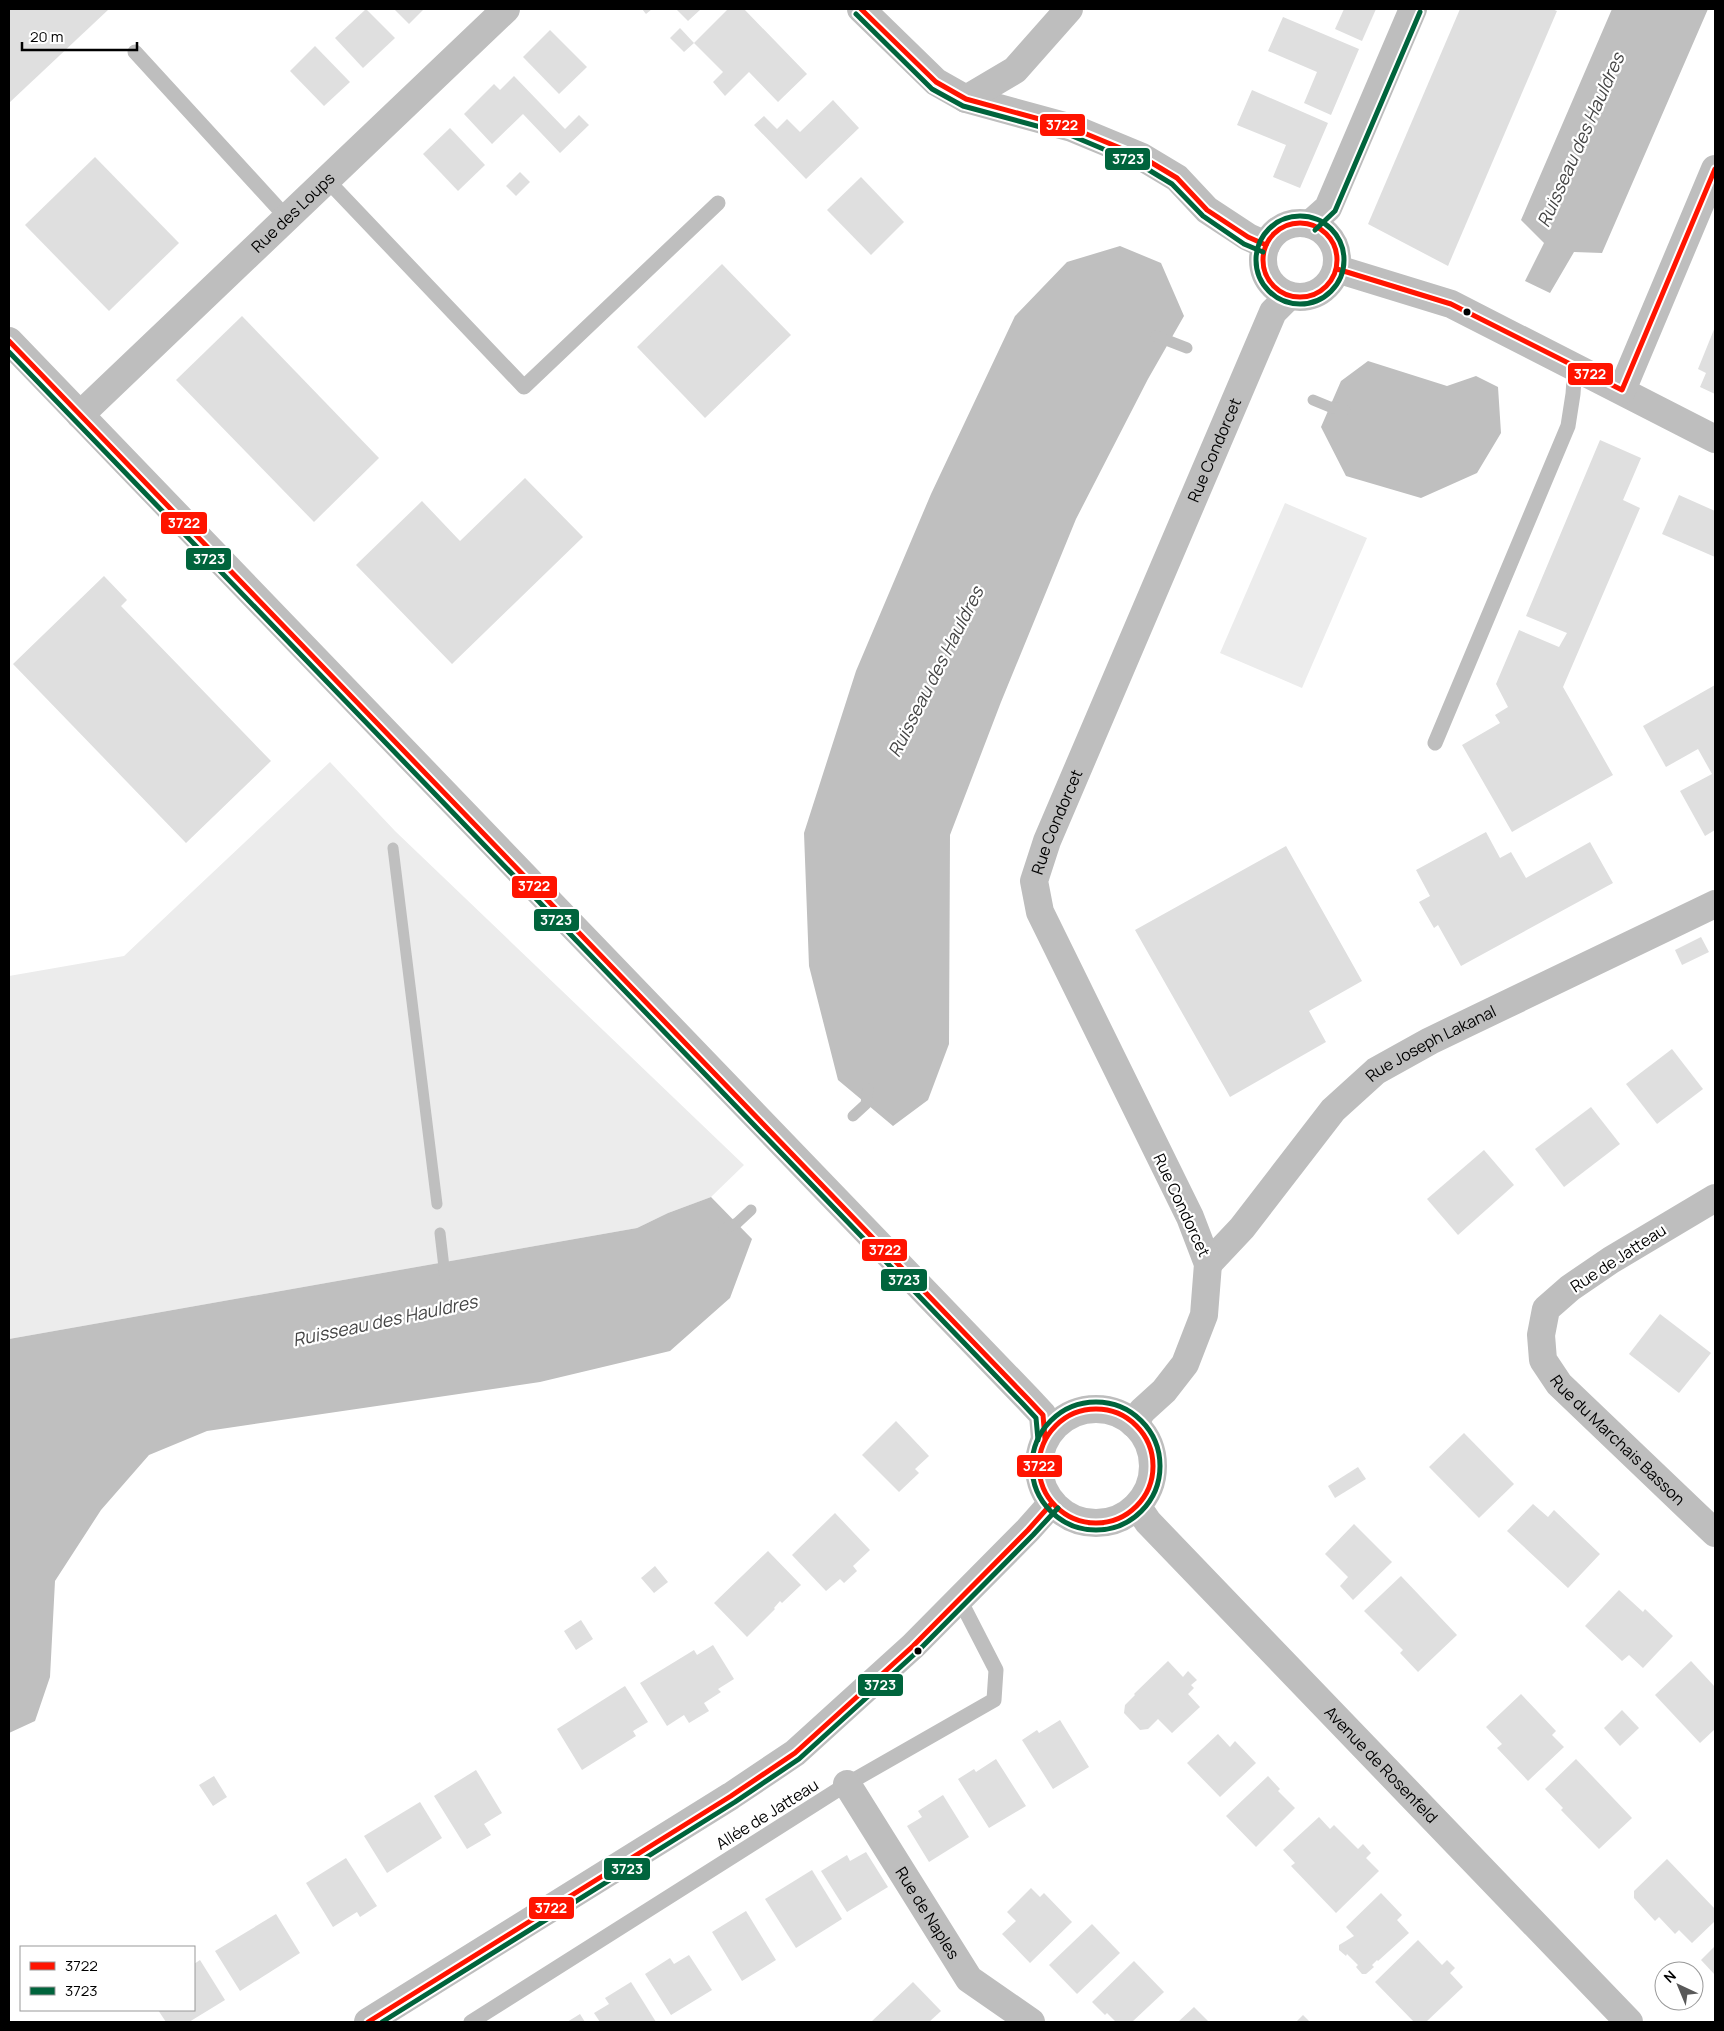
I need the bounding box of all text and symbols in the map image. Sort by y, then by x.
scale bar [22,20,138,52]
text: 20 m [30,26,63,47]
water label: Ruisseau des Hauldres [1531,47,1630,230]
line badge: 3722 [1039,113,1086,137]
text: 3722 [1046,115,1078,134]
line badge: 3723 [1104,147,1151,171]
text: 3723 [1112,149,1144,168]
street label: Rue des Loups [246,167,339,257]
unlabelled marker [1462,307,1472,317]
line badge: 3722 [1567,362,1614,386]
text: 3722 [1574,364,1606,383]
street label: Rue Condorcet [1182,394,1246,506]
line badge: 3722 [160,511,208,535]
text: 3722 [168,513,200,532]
line badge: 3723 [185,547,232,571]
text: 3723 [193,549,225,568]
water label: Ruisseau des Hauldres [882,581,989,761]
street label: Rue Condorcet [1026,766,1087,877]
line badge: 3722 [511,875,558,899]
text: 3722 [518,876,550,895]
line badge: 3723 [533,908,580,932]
text: 3723 [540,910,572,929]
street label: Rue Joseph Lakanal [1360,1000,1500,1087]
street label: Rue Condorcet [1148,1150,1216,1260]
street label: Rue de Jatteau [1566,1219,1670,1297]
line badge: 3722 [861,1238,908,1262]
text: 3722 [869,1240,901,1259]
line badge: 3723 [880,1268,928,1292]
text: 3723 [888,1270,920,1289]
water label: Ruisseau des Hauldres [290,1288,481,1351]
street label: Rue du Marchais Basson [1545,1371,1690,1510]
line badge: 3722 [1016,1454,1063,1478]
text: 3722 [1023,1456,1055,1475]
unlabelled marker [913,1646,923,1656]
line badge: 3723 [857,1673,904,1697]
text: 3723 [864,1675,896,1694]
street label: Avenue de Rosenfeld [1320,1701,1443,1828]
street label: Allée de Jatteau [711,1774,823,1854]
line badge: 3723 [603,1857,651,1881]
text: 3723 [611,1859,643,1878]
street label: Rue de Naples [890,1862,965,1963]
line badge: 3722 [528,1896,575,1920]
text: 3722 [535,1898,567,1917]
legend [20,1946,195,2011]
text: 3722 [65,1955,98,1976]
north arrow [1654,1961,1704,2011]
text: N [1659,1966,1680,1987]
text: 3723 [65,1980,98,2001]

